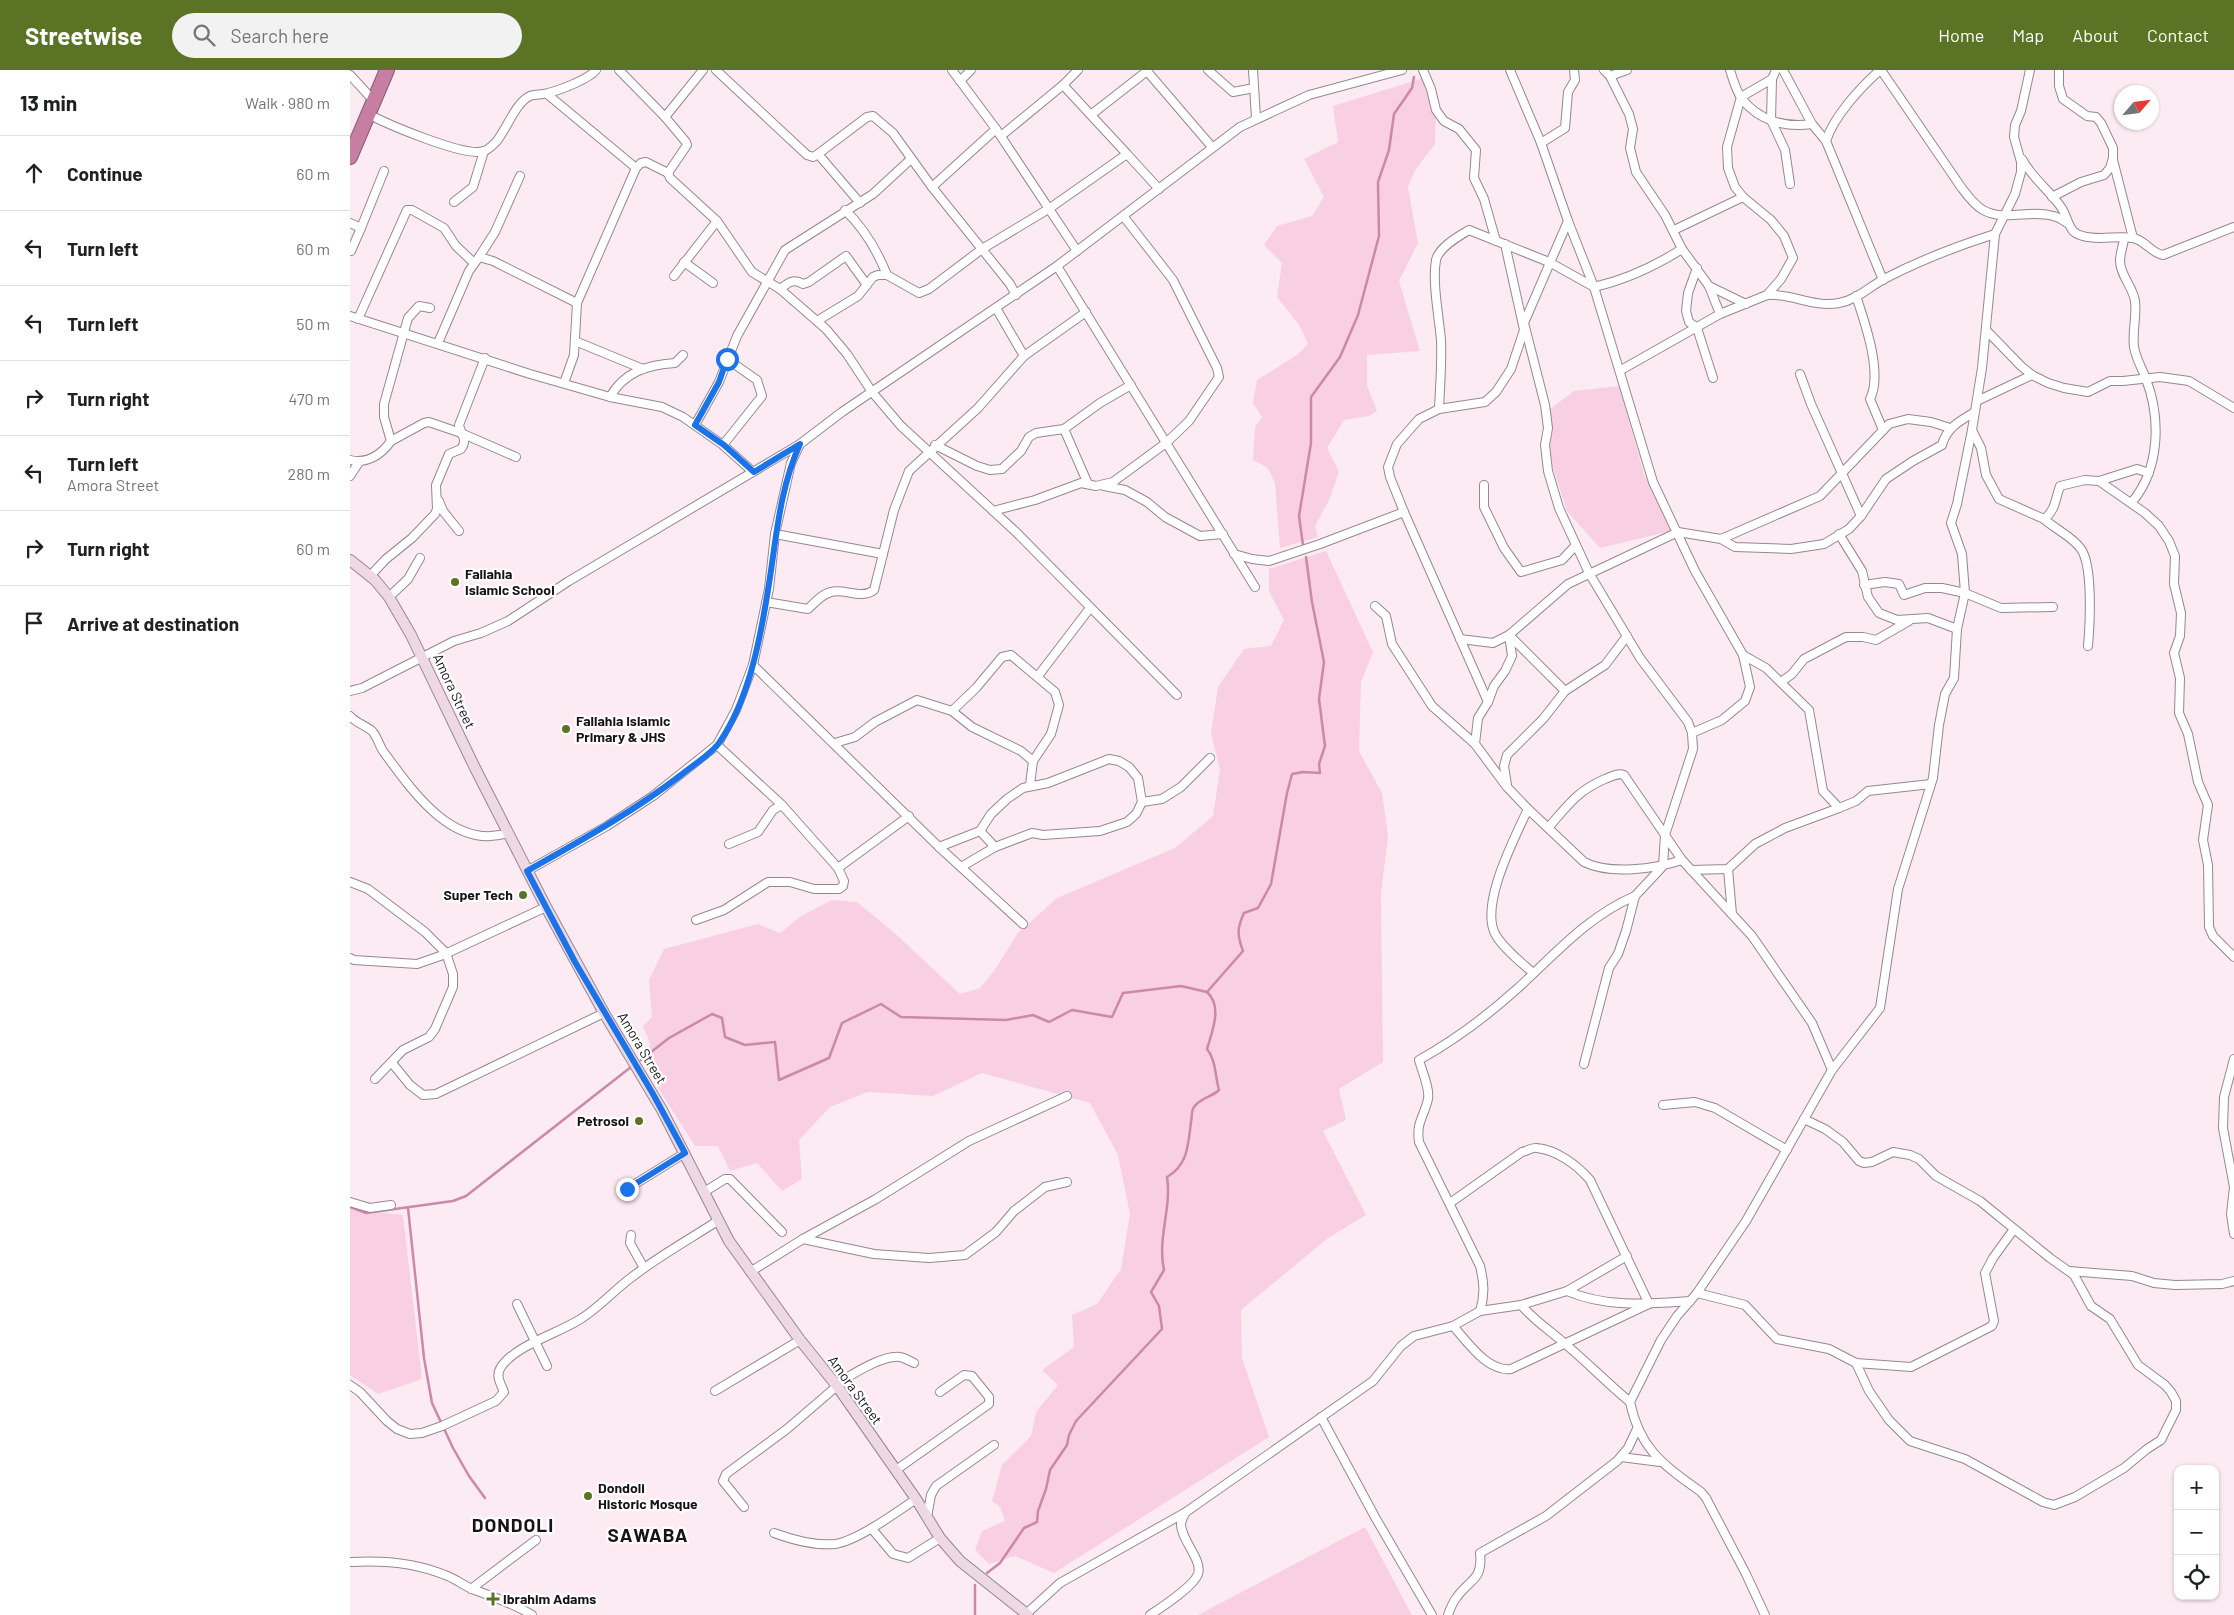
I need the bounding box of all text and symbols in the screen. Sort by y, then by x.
search box [172,13,522,58]
text: Streetwise [25,21,142,50]
icon: search [190,21,218,49]
text: Search here [230,24,329,47]
text: Home [1938,24,1984,46]
text: Map [2012,24,2044,46]
text: About [2072,24,2119,46]
text: Contact [2147,24,2209,46]
north arrow [2114,85,2159,130]
text: 13 min [20,90,77,115]
text: Walk · 980 m [245,93,330,112]
icon: ahead [20,159,48,187]
text: Continue [67,162,143,185]
text: 60 m [296,164,330,183]
icon: left [20,234,48,262]
text: Turn left [67,237,138,260]
text: 60 m [296,239,330,258]
icon: left [20,309,48,337]
text: Turn left [67,312,138,335]
text: 50 m [296,314,330,333]
route start [716,348,739,371]
icon: right [20,384,48,412]
text: Turn right [67,387,149,410]
text: 470 m [289,389,330,408]
text: Turn left [67,452,138,475]
icon: left [20,459,48,487]
text: 280 m [288,464,330,483]
text: Amora Street [67,475,159,494]
icon: right [20,534,48,562]
text: Turn right [67,537,149,560]
text: 60 m [296,539,330,558]
place label: Fallahia Islamic School [465,565,555,598]
marker: Fallahia Islamic School [449,576,461,588]
icon: arrive [20,609,48,637]
text: Arrive at destination [67,612,239,635]
street label: Amora Street [430,651,479,731]
place label: Fallahia Islamic Primary & JHS [576,712,671,745]
marker: Fallahia Islamic Primary & JHS [560,723,572,735]
place label: Super Tech [443,886,513,903]
marker: Super Tech [517,889,529,901]
street label: Amora Street [614,1009,671,1087]
place label: Petrosol [577,1112,629,1129]
marker: Petrosol [633,1115,645,1127]
route end [616,1178,639,1201]
street label: Amora Street [825,1352,886,1427]
map controls [2174,1465,2219,1600]
button: + [2174,1465,2219,1510]
place label: Dondoli Historic Mosque [598,1479,698,1512]
marker: Dondoli Historic Mosque [582,1490,594,1502]
button: − [2174,1510,2219,1555]
district label: DONDOLI [472,1513,554,1536]
district label: SAWABA [608,1523,689,1546]
button: locate [2174,1555,2219,1600]
place label: Ibrahim Adams [503,1590,596,1607]
marker: Ibrahim Adams [487,1593,499,1605]

